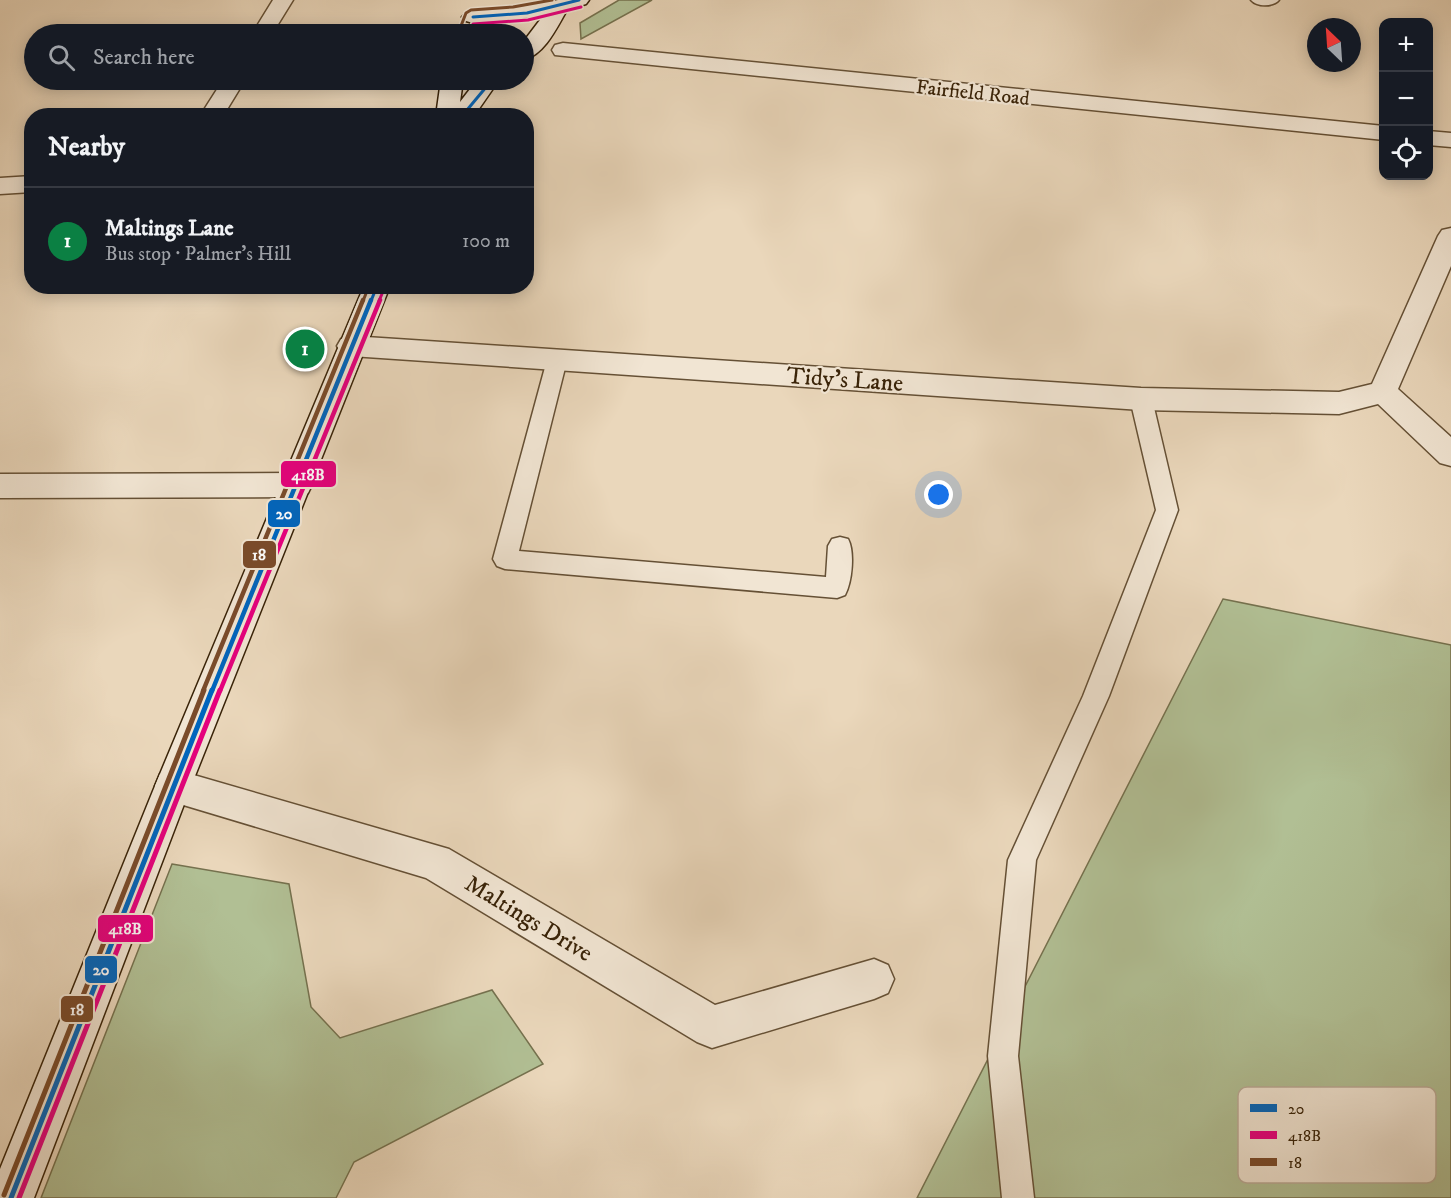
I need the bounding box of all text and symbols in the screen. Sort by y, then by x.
north arrow [1307,18,1361,72]
map controls [1379,18,1433,180]
button: + [1379,18,1433,72]
search box [24,24,534,90]
icon: search [45,41,78,74]
text: Search here [93,44,195,71]
button: − [1379,72,1433,126]
street label: Fairfield Road [915,75,1031,112]
button: locate [1379,126,1433,180]
text: Nearby [48,131,125,164]
text: Maltings Lane [105,215,234,242]
text: 1 [64,229,71,254]
text: 100 m [462,229,510,254]
text: Bus stop · Palmer's Hill [105,242,291,267]
pin: 1 [286,326,324,372]
street label: Tidy's Lane [786,361,904,399]
line badge: 418B [280,460,337,488]
text: 418B [290,465,325,485]
your location [924,480,953,509]
line badge: 20 [267,499,301,528]
text: 20 [276,504,293,524]
line badge: 18 [242,540,277,569]
text: 18 [252,545,266,565]
street label: Maltings Drive [459,869,598,969]
line badge: 418B [97,914,154,943]
text: 418B [107,919,142,939]
line badge: 20 [84,955,118,984]
text: 20 [93,960,110,980]
line badge: 18 [60,995,94,1023]
text: 18 [70,1000,84,1020]
legend [1238,1087,1436,1183]
text: 20 [1288,1099,1304,1119]
text: 418B [1288,1126,1321,1146]
text: 18 [1288,1153,1302,1173]

